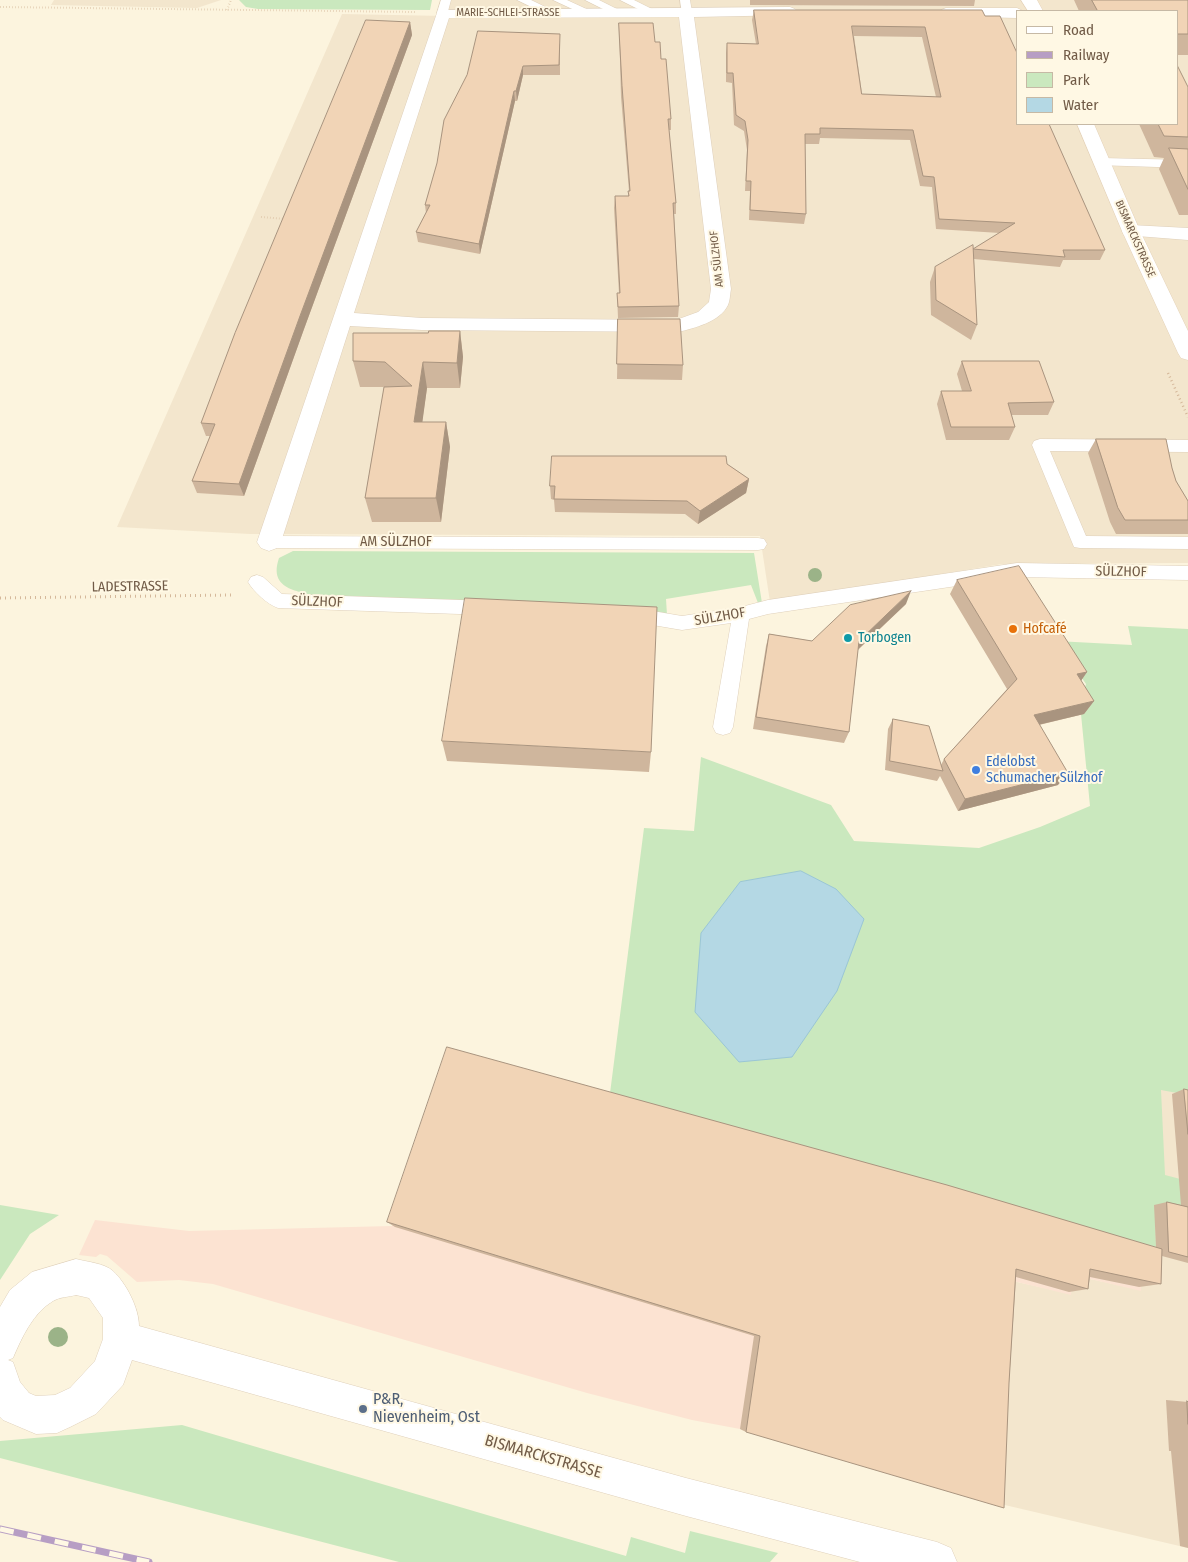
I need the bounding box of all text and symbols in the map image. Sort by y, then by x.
street label: MARIE-SCHLEI-STRASSE [456,6,560,20]
legend [1016,10,1178,125]
text: Road [1063,21,1094,39]
text: Railway [1063,46,1110,64]
text: Park [1063,71,1090,89]
text: Water [1063,96,1098,114]
street label: BISMARCKSTRASSE [1112,198,1158,280]
street label: AM SÜLZHOF [707,230,727,288]
street label: AM SÜLZHOF [360,534,432,550]
street label: SÜLZHOF [1095,563,1147,581]
street label: LADESTRASSE [92,578,168,596]
street label: SÜLZHOF [291,593,343,611]
street label: SÜLZHOF [693,604,747,630]
place label: Hofcafé [1023,621,1067,637]
marker: Hofcafé [1007,623,1019,635]
place label: Torbogen [858,630,911,646]
marker: Torbogen [842,632,854,644]
place label: Edelobst Schumacher Sülzhof [986,754,1102,786]
marker: Edelobst Schumacher Sülzhof [970,764,982,776]
place label: P&R, Nievenheim, Ost [373,1390,480,1428]
marker: P&R, Nievenheim, Ost [357,1403,369,1415]
street label: BISMARCKSTRASSE [482,1431,604,1483]

